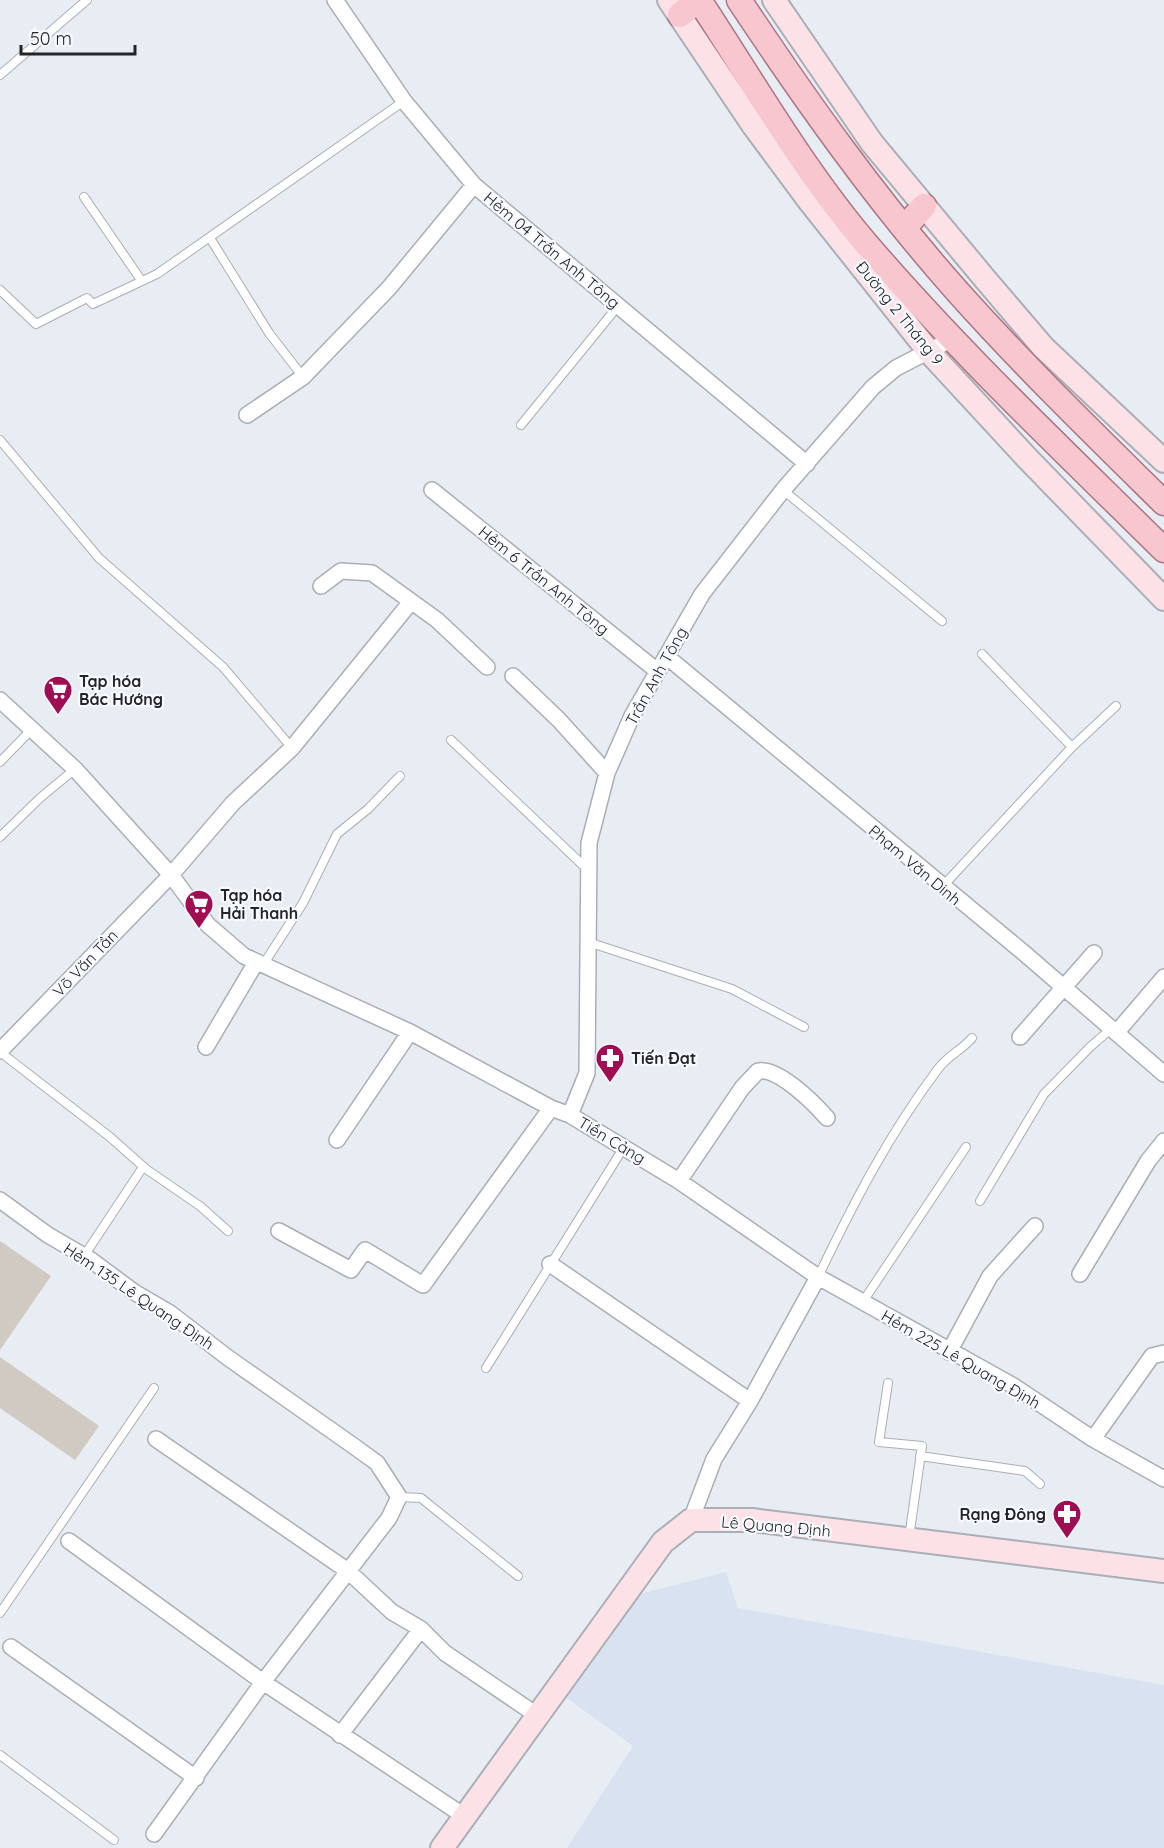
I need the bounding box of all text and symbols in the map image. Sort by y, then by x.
scale bar [21,18,135,56]
text: 50 m [30,27,72,50]
street label: Hẻm 04 Trần Anh Tông [480,187,624,313]
street label: Đường 2 Tháng 9 [852,257,948,369]
street label: Hẻm 6 Trần Anh Tông [475,521,613,639]
street label: Trần Anh Tông [621,623,691,729]
place label: Tạp hóa Bác Hướng [79,671,163,709]
supermarket icon: Tạp hóa Bác Hướng [42,674,74,716]
street label: Phạm Văn Dinh [865,821,965,909]
place label: Tạp hóa Hải Thanh [220,885,298,923]
supermarket icon: Tạp hóa Hải Thanh [183,888,215,930]
street label: Võ Văn Tần [48,925,122,1001]
pharmacy icon: Tiến Đạt [594,1042,626,1084]
place label: Tiến Đạt [631,1048,696,1068]
street label: Tiền Cảng [575,1112,649,1168]
street label: Hẻm 135 Lê Quang Định [60,1238,218,1354]
street label: Hẻm 225 Lê Quang Định [878,1305,1044,1413]
pharmacy icon: Rạng Đông [1051,1498,1083,1540]
place label: Rạng Đông [960,1504,1046,1524]
street label: Lê Quang Định [720,1511,832,1541]

